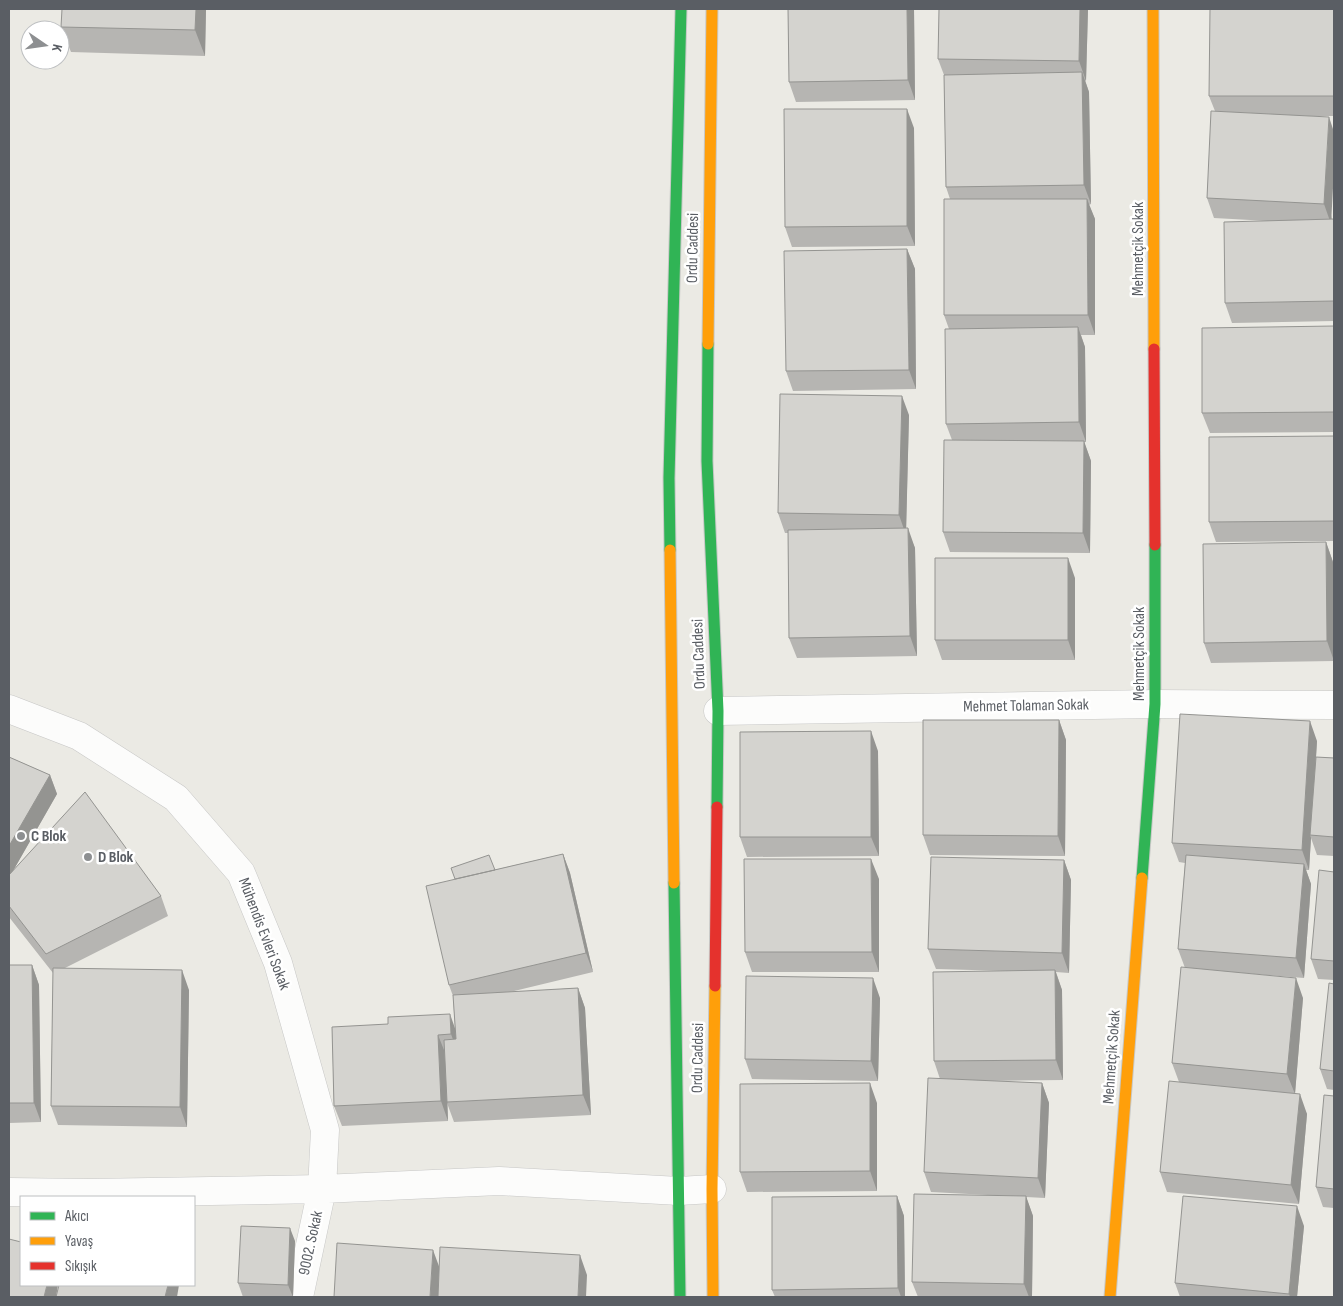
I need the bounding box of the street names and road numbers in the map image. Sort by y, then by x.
street label: Mehmetçik Sokak [1129,202,1148,296]
street label: Ordu Caddesi [683,213,703,283]
street label: Mehmetçik Sokak [1130,607,1149,701]
street label: Ordu Caddesi [688,619,710,689]
street label: Mehmet Tolaman Sokak [963,695,1089,717]
street label: Mühendis Evleri Sokak [234,875,294,993]
street label: Mehmetçik Sokak [1099,1009,1125,1105]
street label: Ordu Caddesi [688,1023,708,1093]
street label: 9002. Sokak [295,1209,327,1277]

